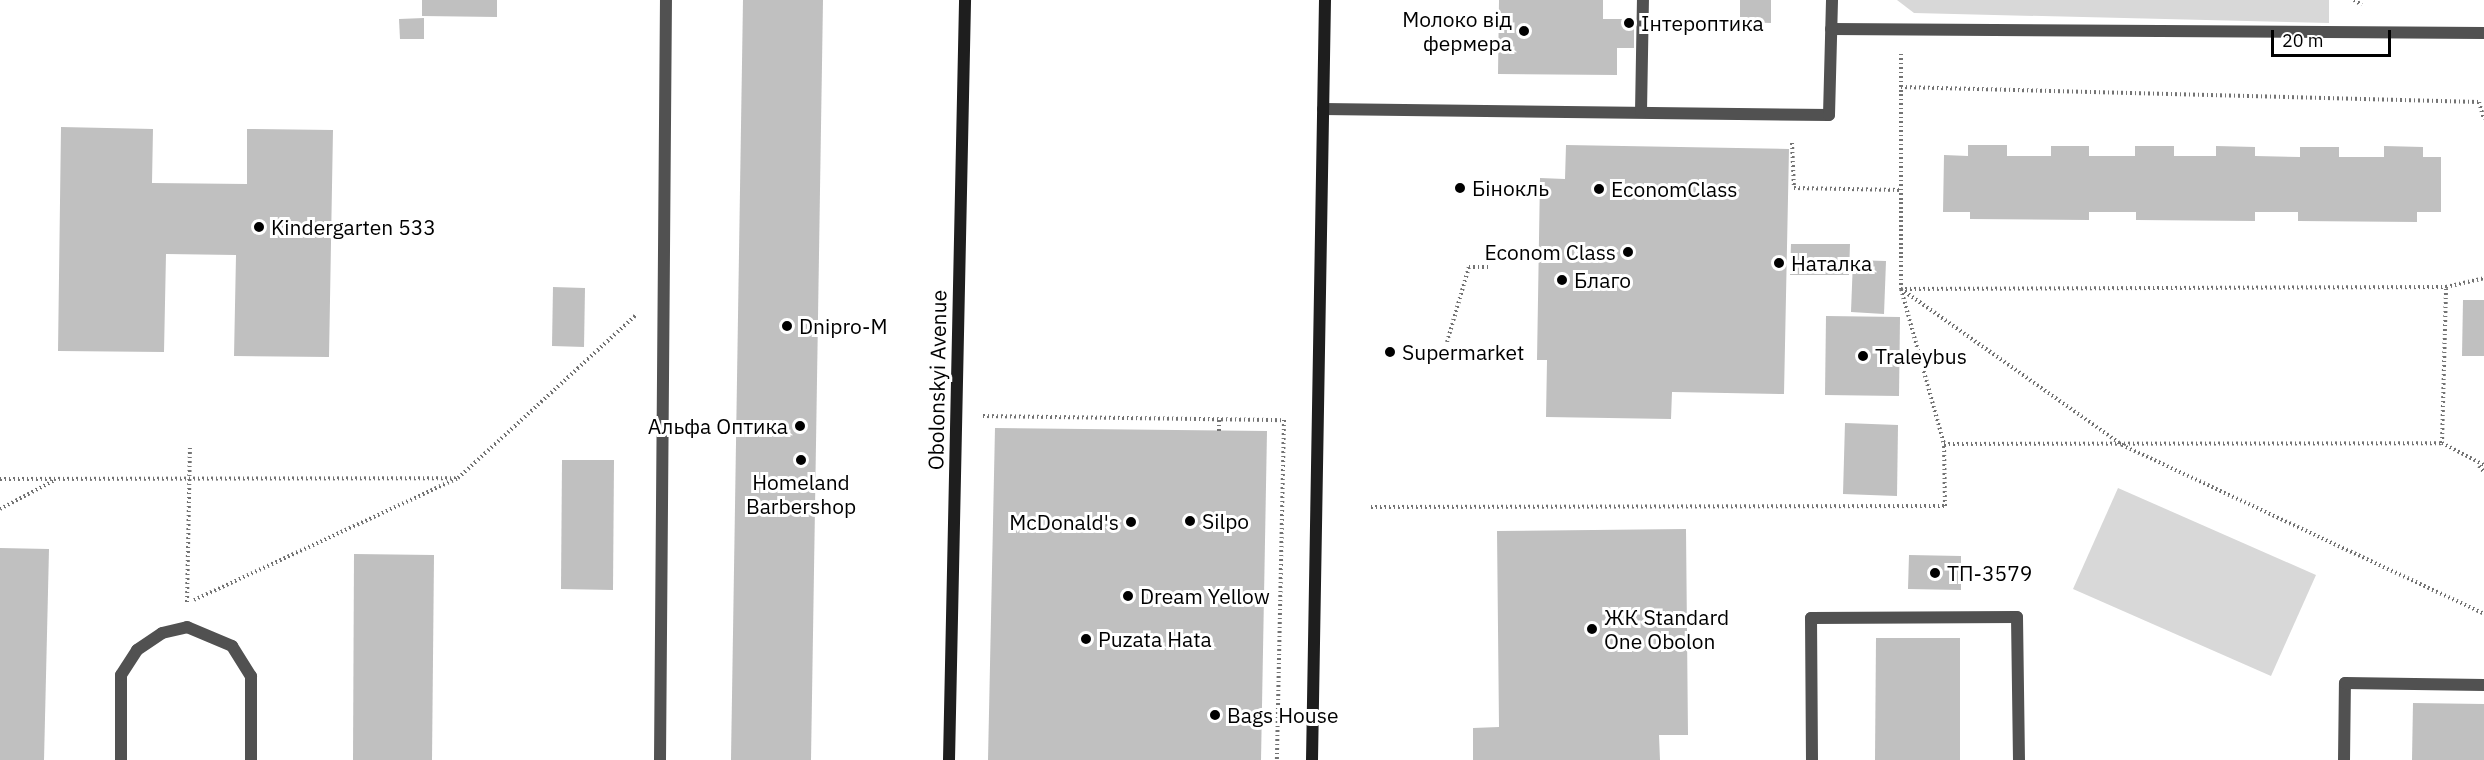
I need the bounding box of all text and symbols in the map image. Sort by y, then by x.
place label: Молоко від фермера [1402,6,1512,56]
place label: Інтероптика [1641,10,1764,36]
marker: Інтероптика [1622,16,1636,30]
scale bar [2274,18,2394,56]
marker: Молоко від фермера [1517,24,1531,38]
text: 20 m [2282,29,2324,52]
place label: Бінокль [1472,175,1549,201]
place label: EconomClass [1611,176,1738,202]
marker: Бінокль [1453,181,1467,195]
marker: EconomClass [1592,182,1606,196]
place label: Kindergarten 533 [271,214,436,240]
marker: Kindergarten 533 [252,220,266,234]
place label: Econom Class [1484,239,1616,265]
marker: Econom Class [1621,245,1635,259]
place label: Наталка [1791,250,1872,276]
marker: Наталка [1772,256,1786,270]
place label: Благо [1574,267,1631,293]
marker: Благо [1555,273,1569,287]
street label: Obolonskyi Avenue [923,290,951,470]
place label: Dnipro-M [799,313,887,339]
marker: Dnipro-M [780,319,794,333]
place label: Supermarket [1402,339,1524,365]
place label: Traleybus [1875,343,1967,369]
marker: Supermarket [1383,345,1397,359]
marker: Traleybus [1856,349,1870,363]
place label: Альфа Оптика [648,413,788,439]
marker: Альфа Оптика [793,419,807,433]
marker: Homeland Barbershop [794,453,808,467]
place label: Homeland Barbershop [746,469,856,519]
place label: Silpo [1202,508,1249,534]
place label: McDonald's [1009,509,1119,535]
marker: Silpo [1183,514,1197,528]
marker: McDonald's [1124,515,1138,529]
place label: ТП-3579 [1947,560,2032,586]
marker: ТП-3579 [1928,566,1942,580]
place label: Dream Yellow [1140,583,1270,609]
marker: Dream Yellow [1121,589,1135,603]
place label: ЖК Standard One Obolon [1604,604,1729,654]
marker: ЖК Standard One Obolon [1585,622,1599,636]
place label: Puzata Hata [1098,626,1212,652]
marker: Puzata Hata [1079,632,1093,646]
place label: Bags House [1227,702,1338,728]
marker: Bags House [1208,708,1222,722]

